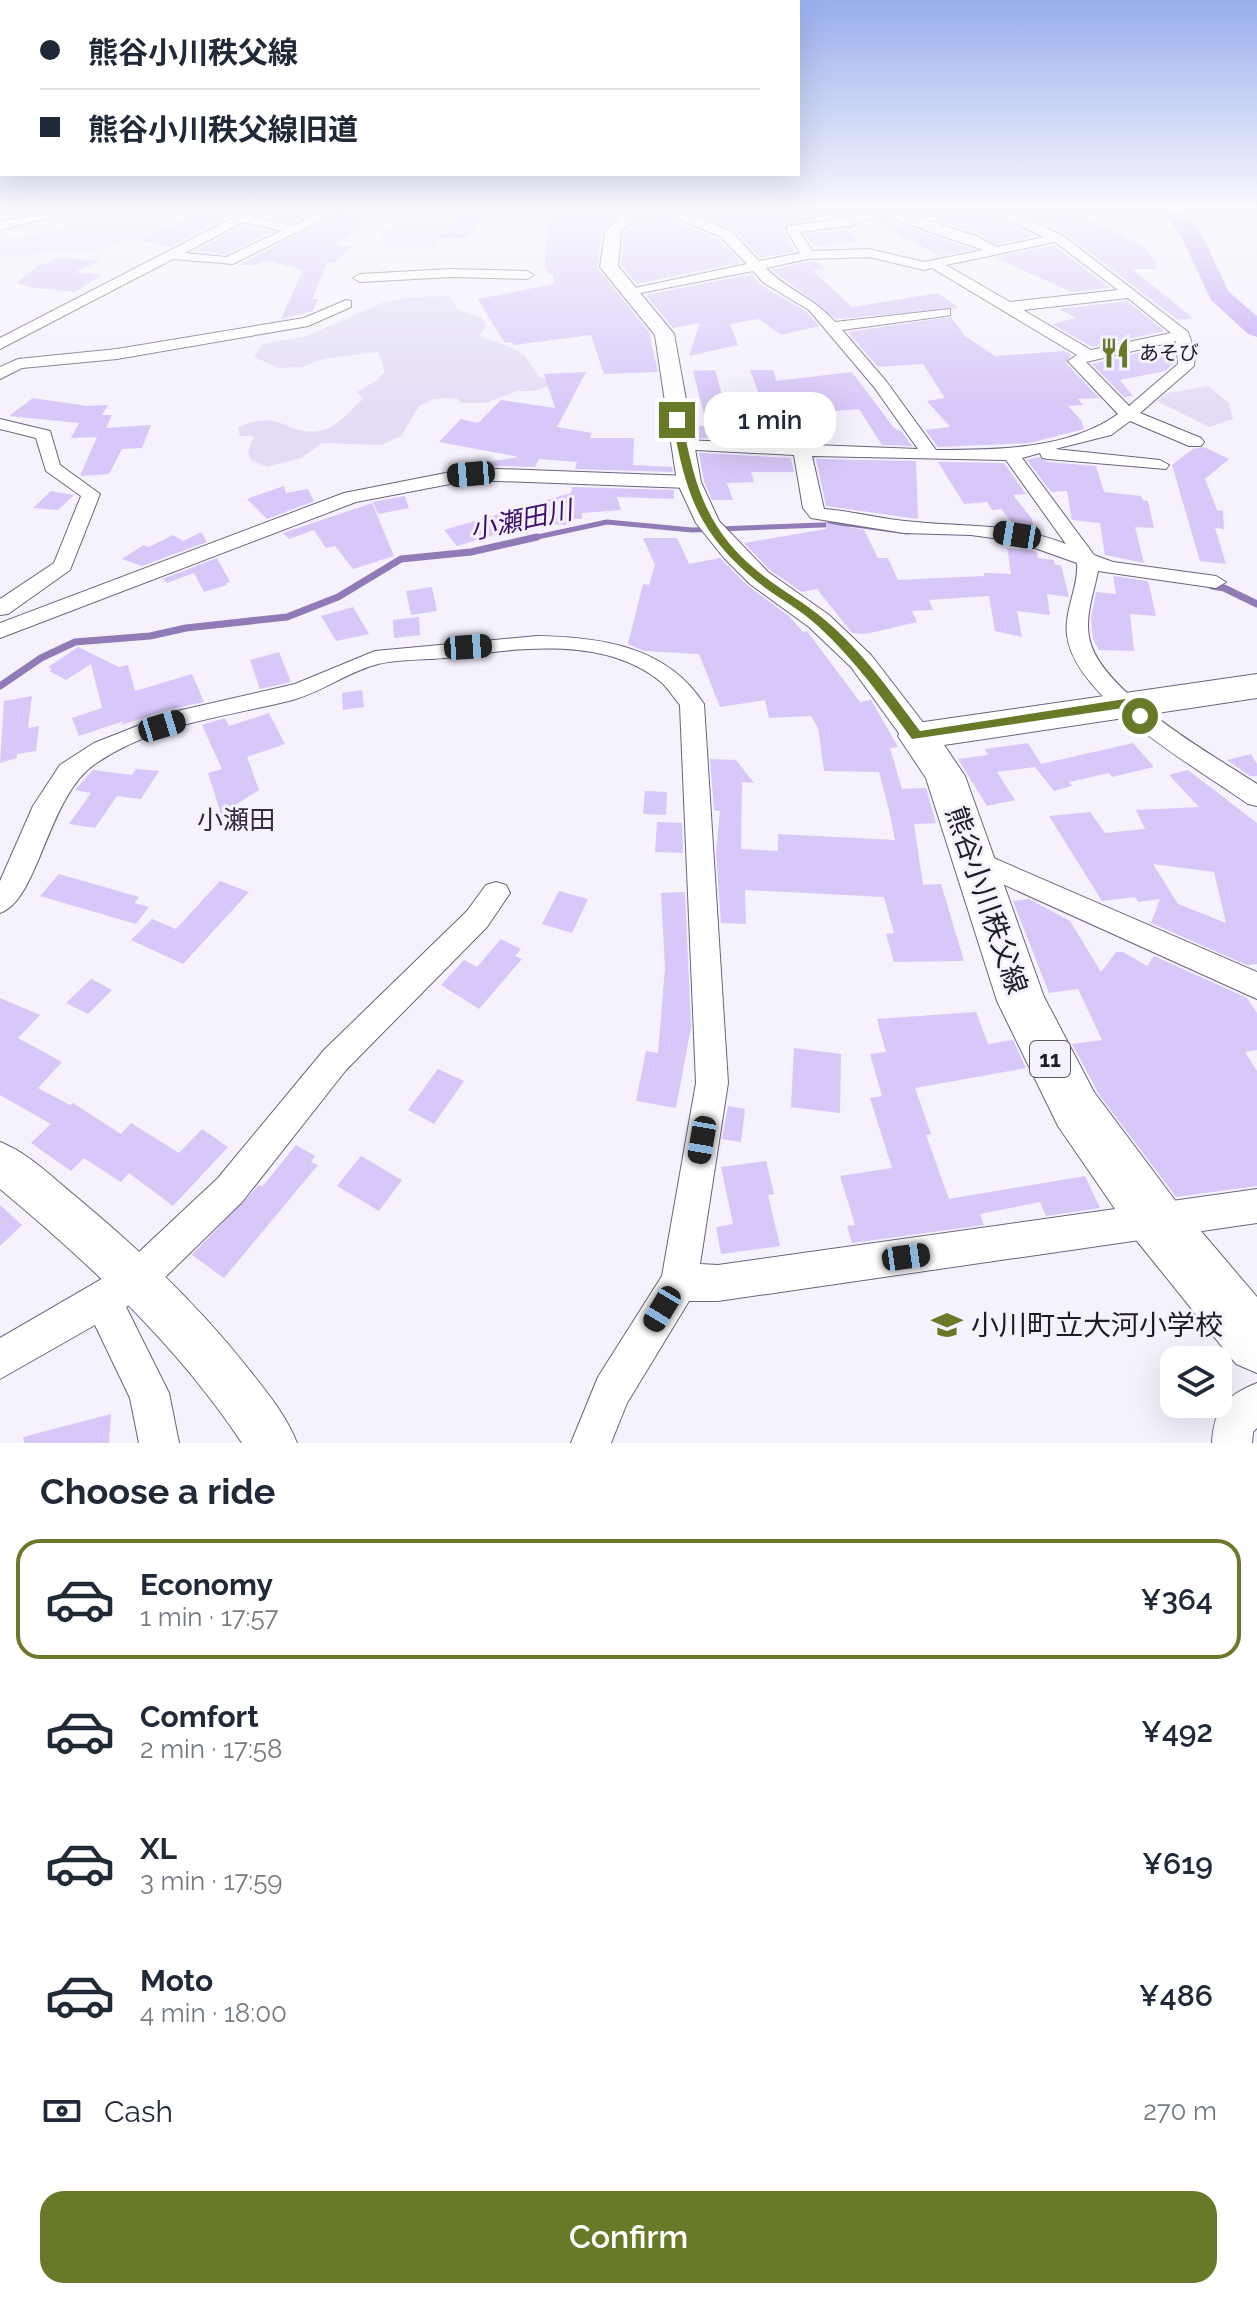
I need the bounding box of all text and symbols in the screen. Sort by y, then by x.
text: 熊谷小川秩父線 [88,35,298,70]
text: 熊谷小川秩父線旧道 [88,112,358,147]
restaurant icon: あそび [1098,336,1132,370]
place label: あそび [1139,341,1199,365]
callout: 1 min [705,392,837,448]
route end [659,402,695,438]
text: 1 min [738,405,802,435]
car [446,460,496,488]
water label: 小瀬田川 [467,494,578,545]
car [991,519,1043,551]
car [443,633,493,661]
route start [1122,698,1158,734]
car [136,708,188,744]
street label: 熊谷小川秩父線 [939,802,1034,998]
district label: 小瀬田 [197,805,275,835]
road number: 11 [1030,1041,1070,1077]
car [686,1114,718,1166]
car [881,1242,931,1272]
car [639,1282,685,1336]
school or university icon: 小川町立大河小学校 [930,1308,964,1342]
place label: 小川町立大河小学校 [971,1309,1223,1342]
map controls [1160,1346,1232,1418]
button: layers [1160,1346,1232,1418]
text: Choose a ride [40,1470,275,1512]
icon: car [44,1563,116,1635]
text: Economy [140,1567,273,1602]
text: ¥364 [1140,1582,1213,1617]
text: 1 min · 17:57 [140,1602,278,1632]
icon: car [44,1695,116,1767]
text: Comfort [140,1699,259,1734]
text: ¥492 [1141,1714,1213,1749]
text: 2 min · 17:58 [140,1734,282,1764]
icon: car [44,1827,116,1899]
text: XL [140,1831,177,1866]
text: ¥619 [1142,1846,1213,1881]
text: 3 min · 17:59 [140,1866,283,1896]
icon: car [44,1959,116,2031]
text: Moto [140,1963,213,1998]
text: ¥486 [1139,1978,1213,2013]
text: 4 min · 18:00 [140,1998,287,2028]
icon: cash [40,2089,84,2133]
text: Cash [104,2094,173,2129]
text: 270 m [1143,2096,1217,2126]
button: Confirm [40,2191,1217,2283]

